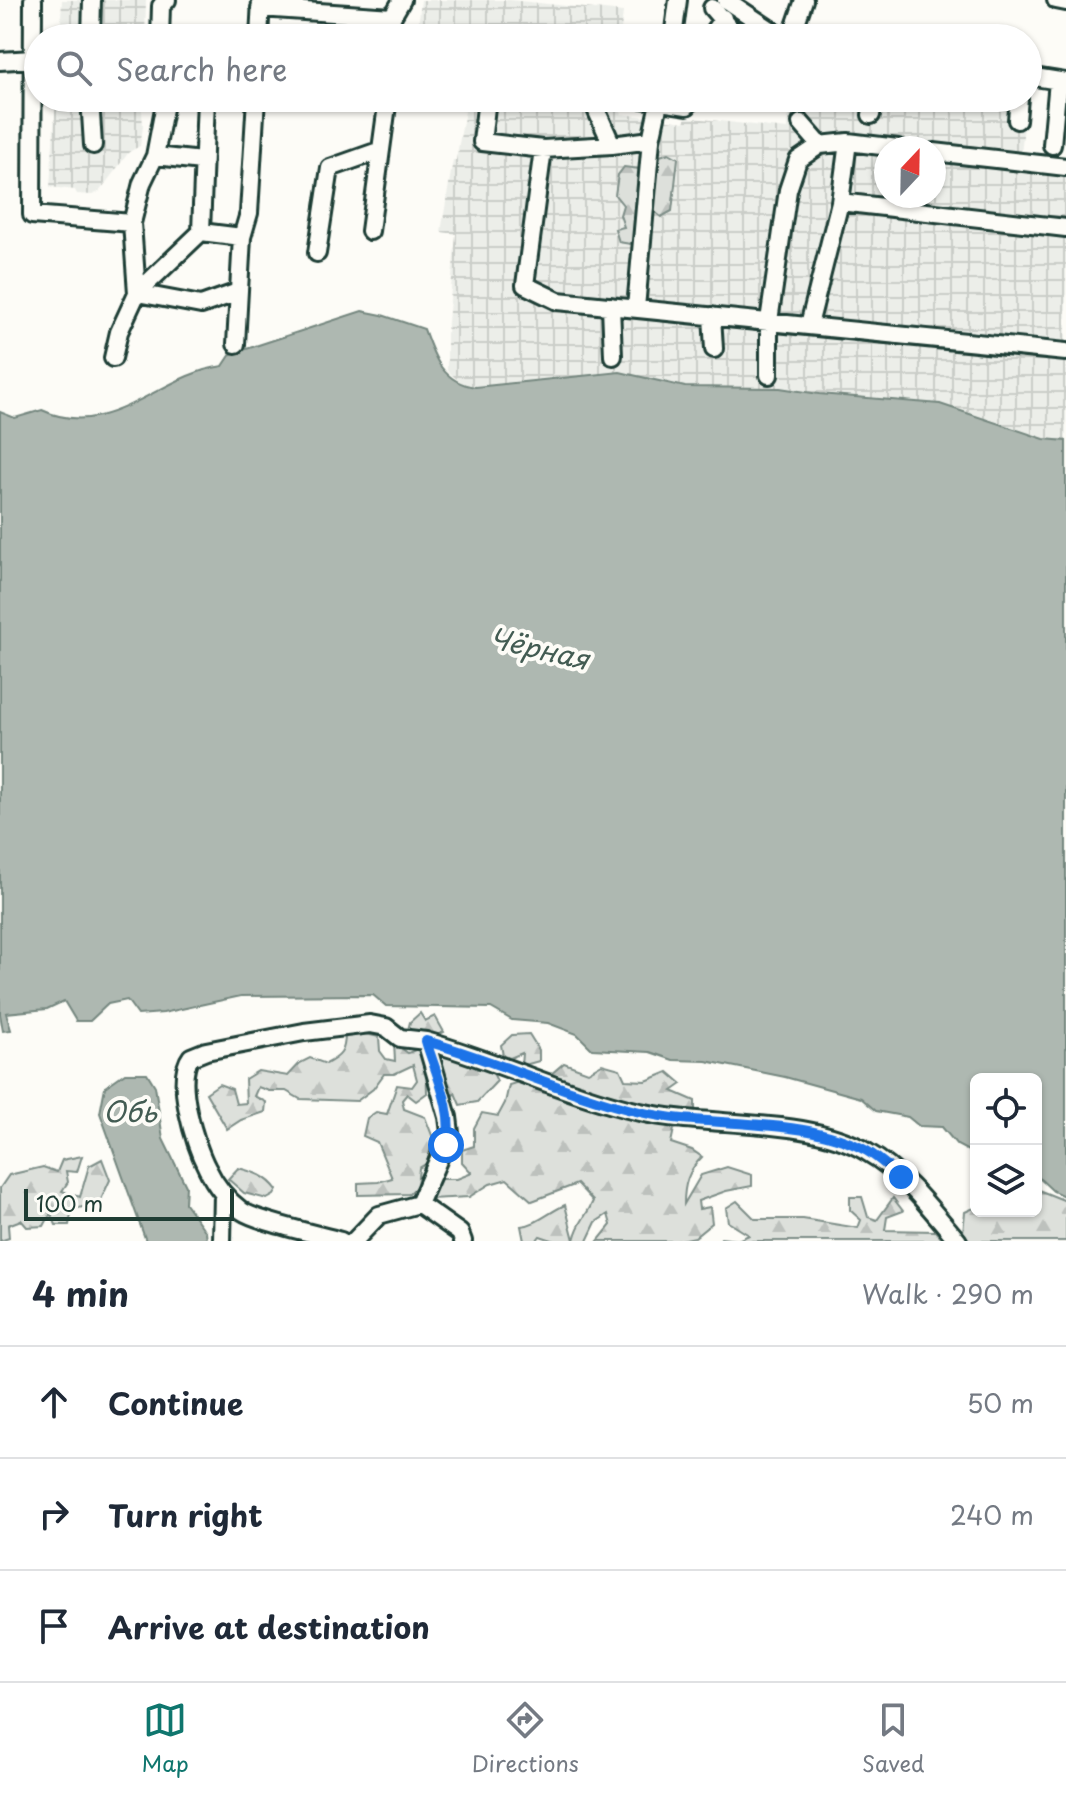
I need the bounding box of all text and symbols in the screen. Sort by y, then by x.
search box [24,24,1042,112]
icon: search [52,46,96,90]
text: Search here [116,46,288,91]
north arrow [874,136,946,208]
water label: Чёрная [485,615,595,680]
map controls [970,1073,1042,1217]
button: locate [970,1073,1042,1145]
water label: Обь [103,1089,159,1132]
route start [428,1127,464,1163]
button: layers [970,1145,1042,1217]
route end [883,1159,919,1195]
scale bar [24,1185,234,1221]
text: 100 m [36,1186,103,1219]
text: 4 min [32,1267,129,1319]
text: Walk · 290 m [862,1274,1034,1313]
icon: ahead [32,1380,76,1424]
text: Continue [108,1380,243,1425]
text: 50 m [967,1383,1034,1422]
icon: right [32,1492,76,1536]
text: Turn right [108,1492,263,1537]
text: 240 m [950,1495,1034,1534]
icon: arrive [32,1604,76,1648]
text: Arrive at destination [108,1604,430,1649]
tab: Map [142,1698,189,1779]
tab: Directions [472,1698,579,1779]
tab: Saved [862,1698,924,1779]

